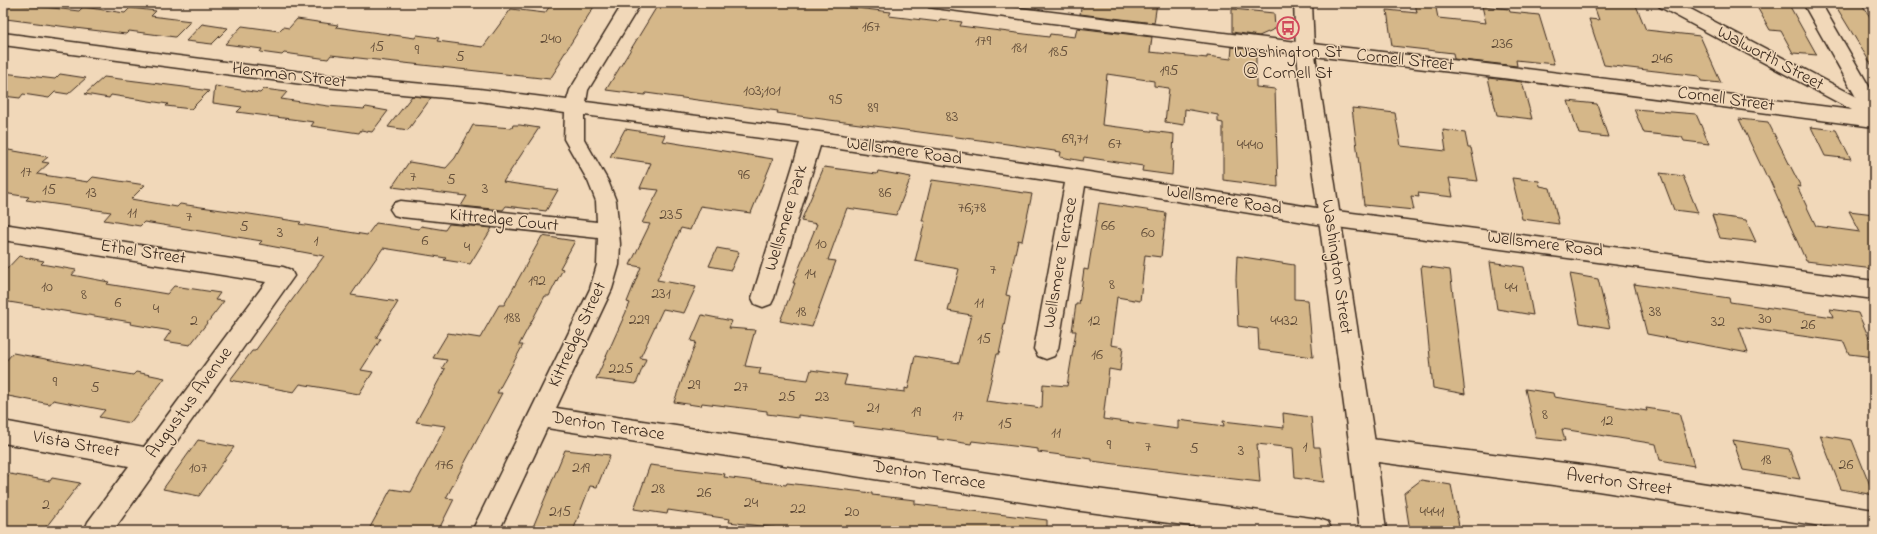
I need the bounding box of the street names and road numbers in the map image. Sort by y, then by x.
street label: Walworth Street [1712,20,1828,98]
street label: Cornell Street [1355,43,1455,79]
street label: Hemman Street [230,56,348,96]
street label: Cornell Street [1676,80,1776,120]
street label: Wellsmere Road [844,131,964,173]
street label: Wellsmere Park [758,162,816,274]
street label: Wellsmere Road [1164,179,1284,223]
street label: Wellsmere Terrace [1037,194,1085,331]
street label: Washington Street [1313,198,1358,336]
street label: Kittredge Court [448,202,560,241]
street label: Wellsmere Road [1486,225,1604,265]
street label: Ethel Street [98,233,188,273]
street label: Kittredge Street [542,278,615,393]
street label: Augustus Avenue [141,341,241,465]
street label: Denton Terrace [549,405,667,449]
street label: Vista Street [30,424,121,465]
street label: Denton Terrace [870,454,988,498]
street label: Averton Street [1565,463,1673,503]

